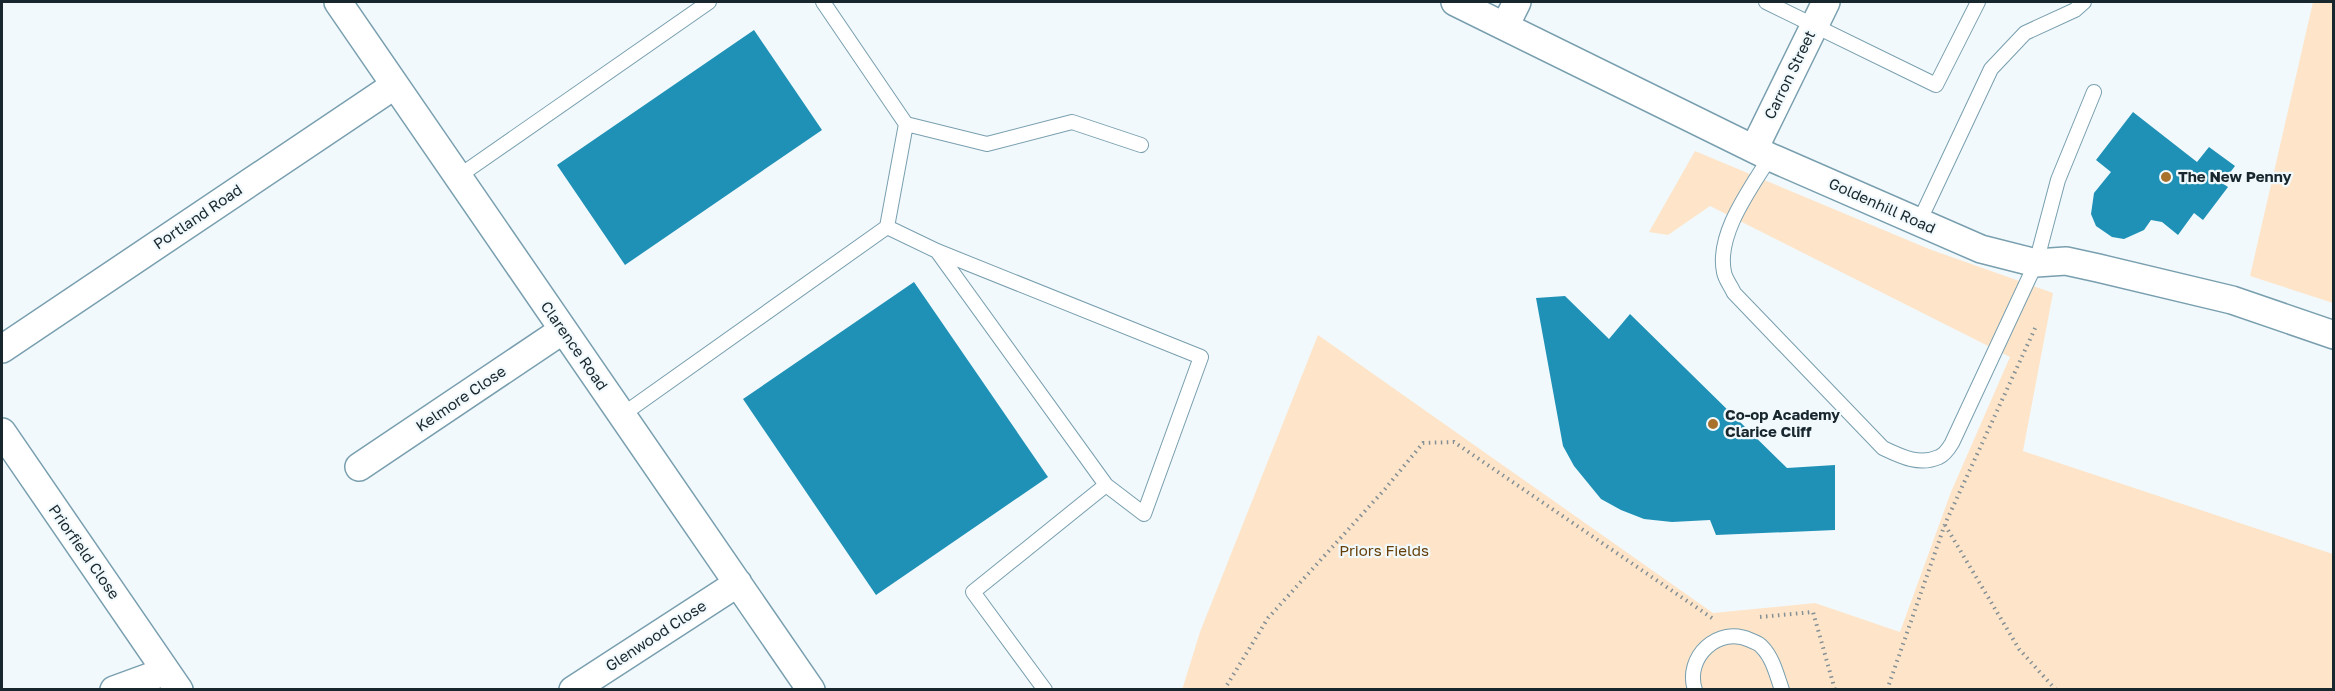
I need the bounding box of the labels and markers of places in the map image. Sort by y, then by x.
place label: The New Penny [2178,167,2291,185]
marker: The New Penny [2159,170,2173,184]
place label: Co-op Academy Clarice Cliff [1725,405,1840,440]
marker: Co-op Academy Clarice Cliff [1706,417,1720,431]

